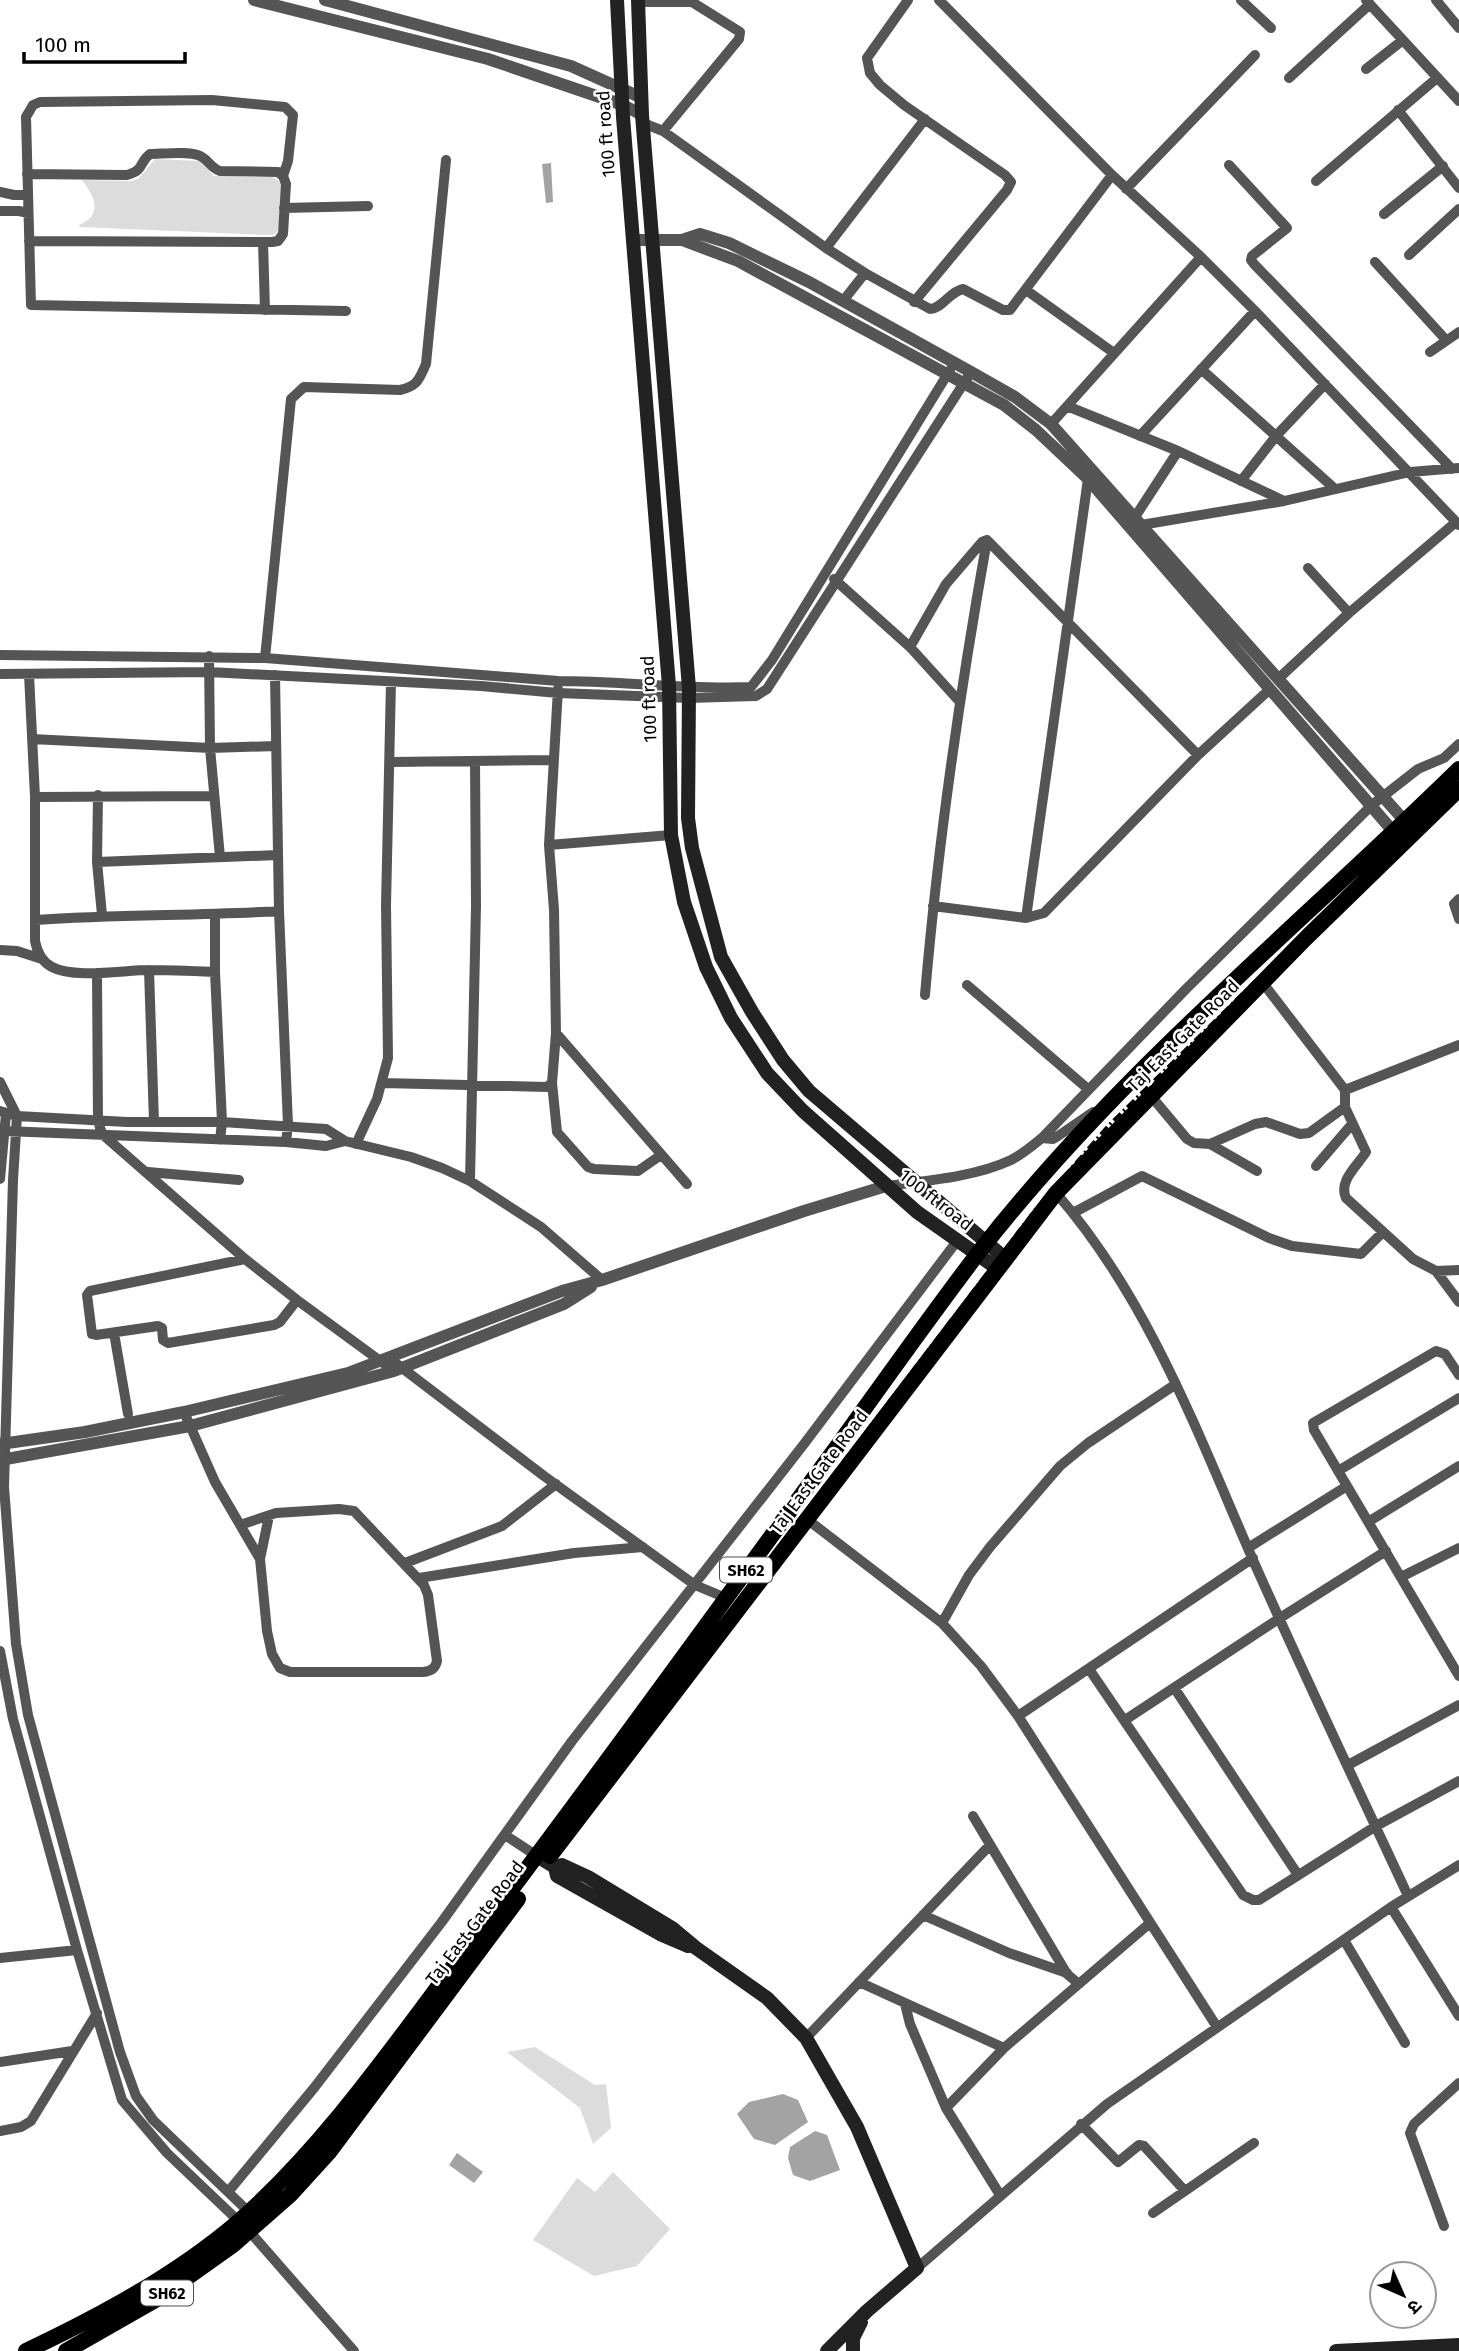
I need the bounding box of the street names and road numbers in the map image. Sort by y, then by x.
street label: 100 ft road [592,90,620,178]
street label: 100 ft road [636,655,662,743]
street label: Taj East Gate Road [1122,975,1244,1097]
street label: 100 ft road [895,1164,977,1236]
street label: Taj East Gate Road [765,1405,873,1539]
road number: SH62 [720,1558,772,1582]
street label: Taj East Gate Road [421,1856,529,1990]
road number: SH62 [141,2280,193,2306]

